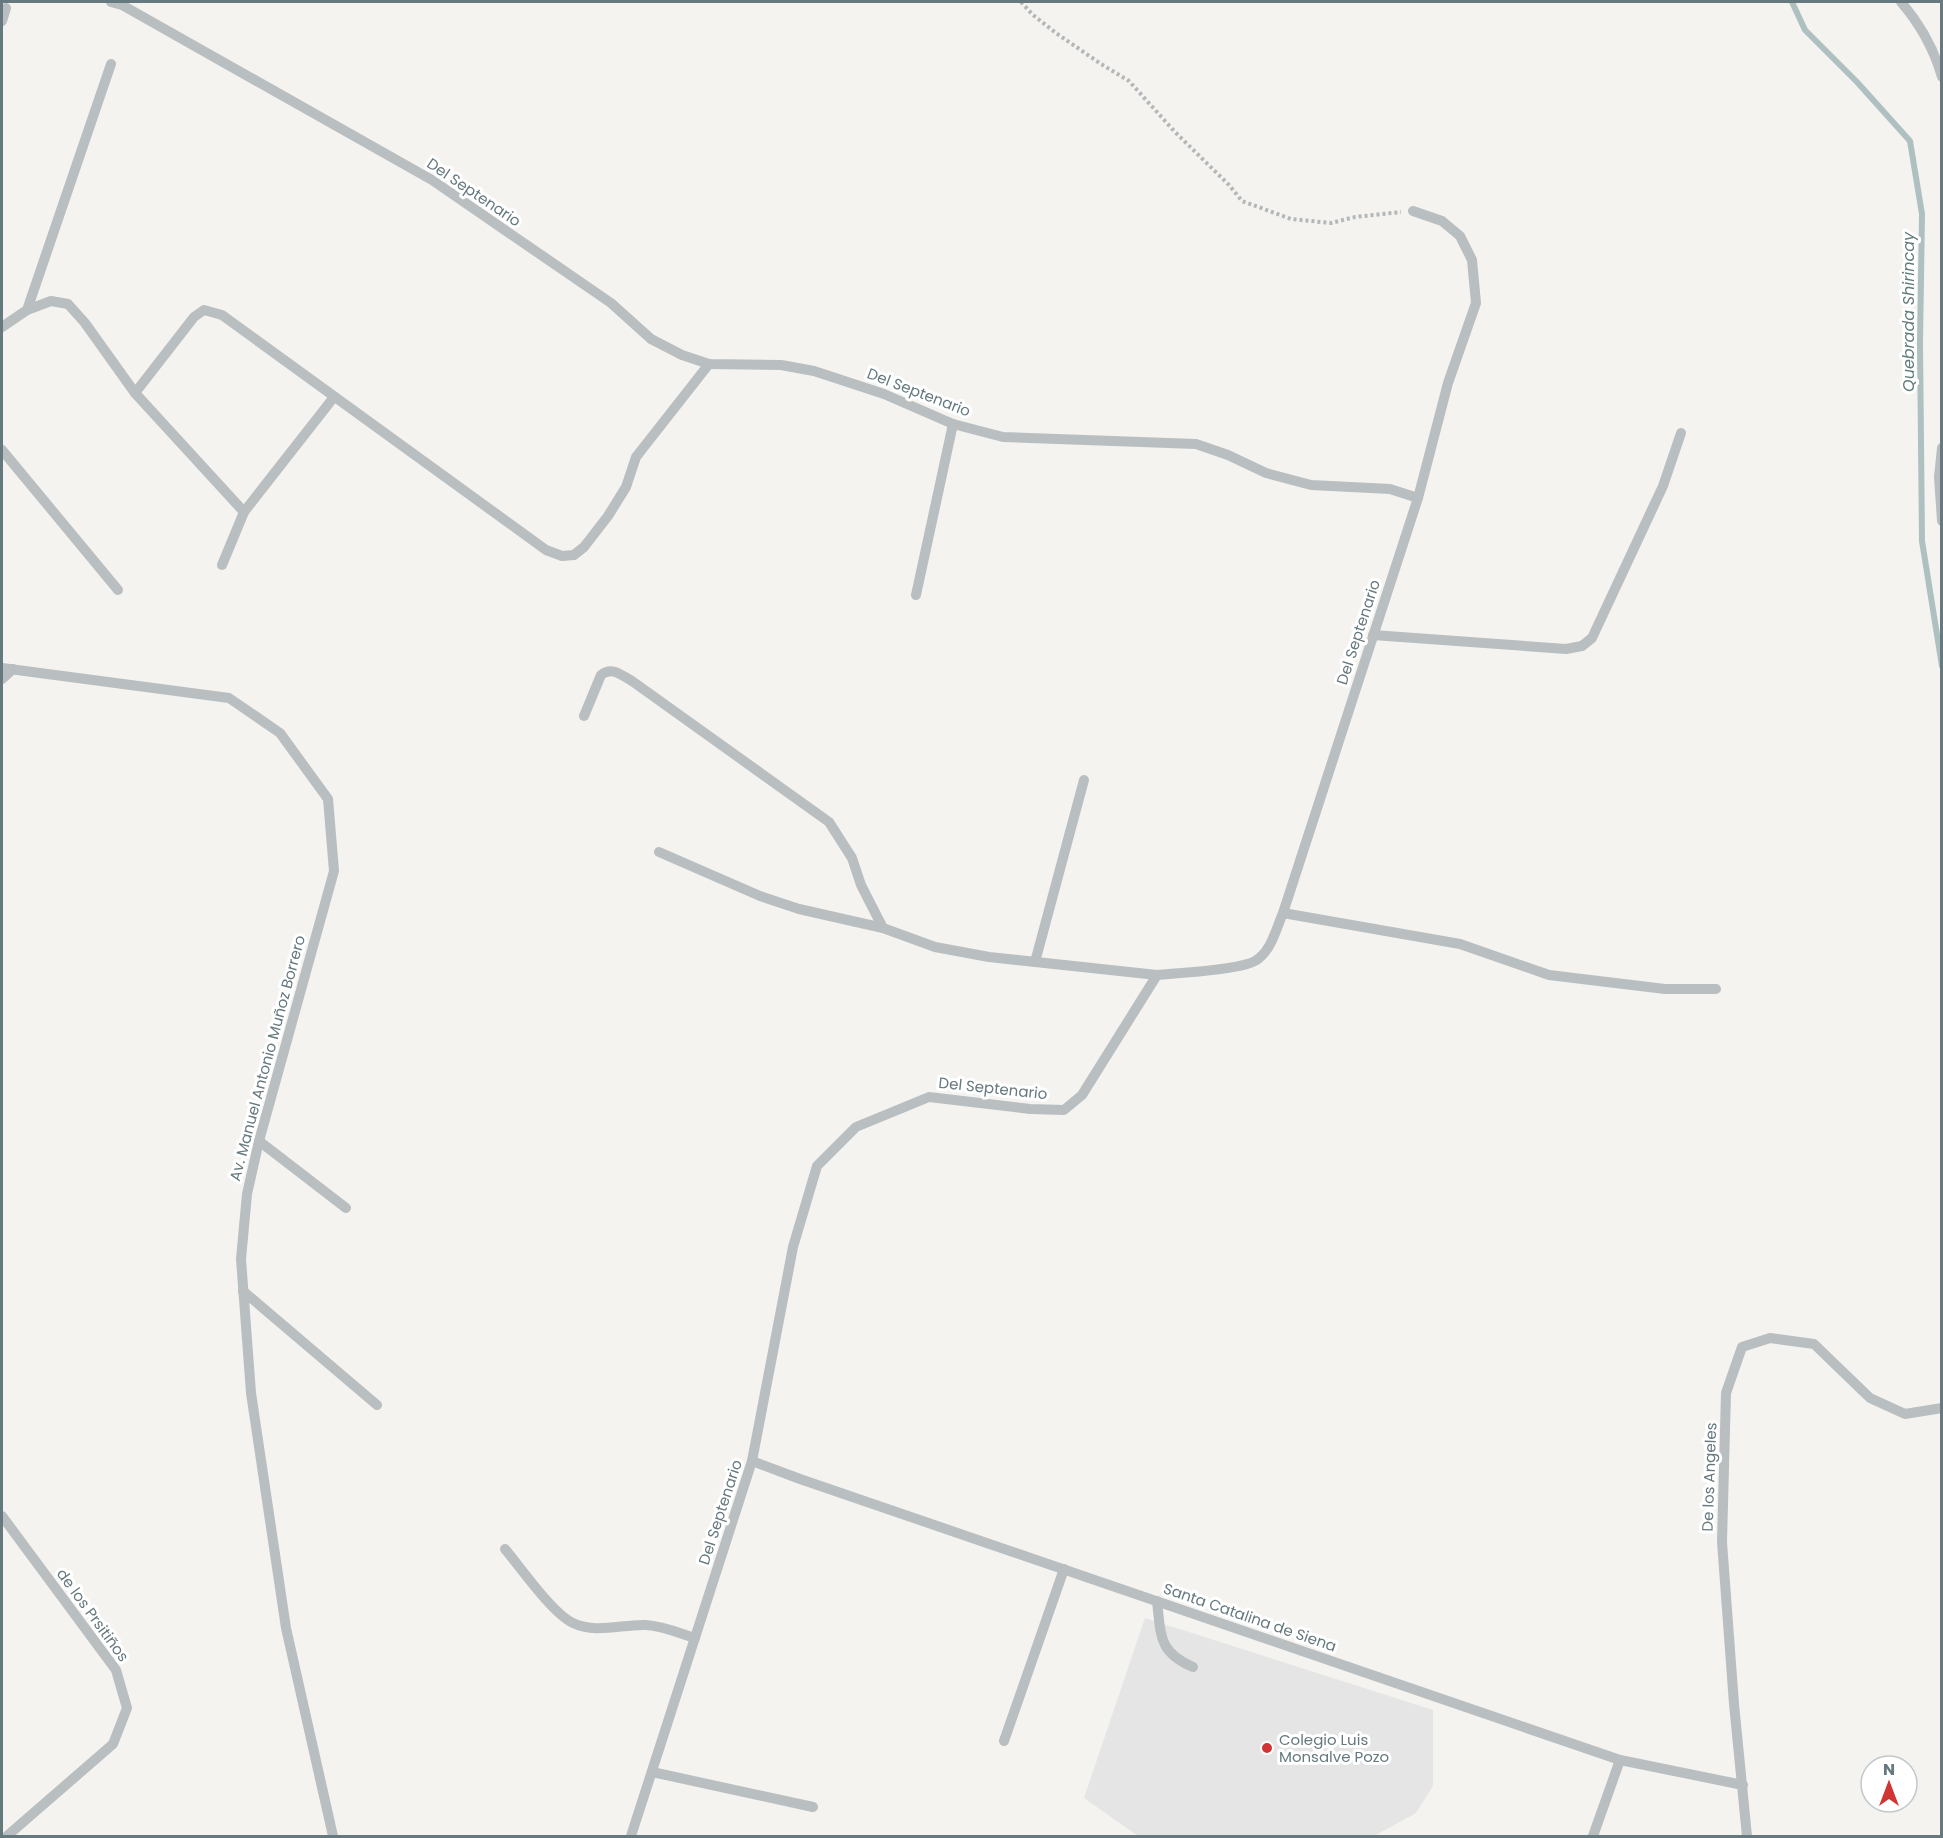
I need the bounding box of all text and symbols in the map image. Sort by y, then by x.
street label: Del Septenario [423,153,525,231]
water label: Quebrada Shirincay [1897,231,1920,392]
street label: Del Septenario [864,363,974,421]
street label: Del Septenario [1331,577,1385,687]
street label: Av. Manuel Antonio Muñoz Borrero [224,933,310,1183]
street label: Del Septenario [938,1072,1048,1104]
street label: De los Angeles [1697,1422,1721,1532]
street label: Del Septenario [693,1457,747,1567]
street label: de los Prsitiños [52,1564,134,1666]
street label: Santa Catalina de Siena [1161,1578,1339,1656]
place label: Colegio Luis Monsalve Pozo [1279,1729,1389,1767]
marker: Colegio Luis Monsalve Pozo [1260,1741,1274,1755]
north arrow [1859,1754,1919,1814]
text: N [1883,1758,1895,1781]

